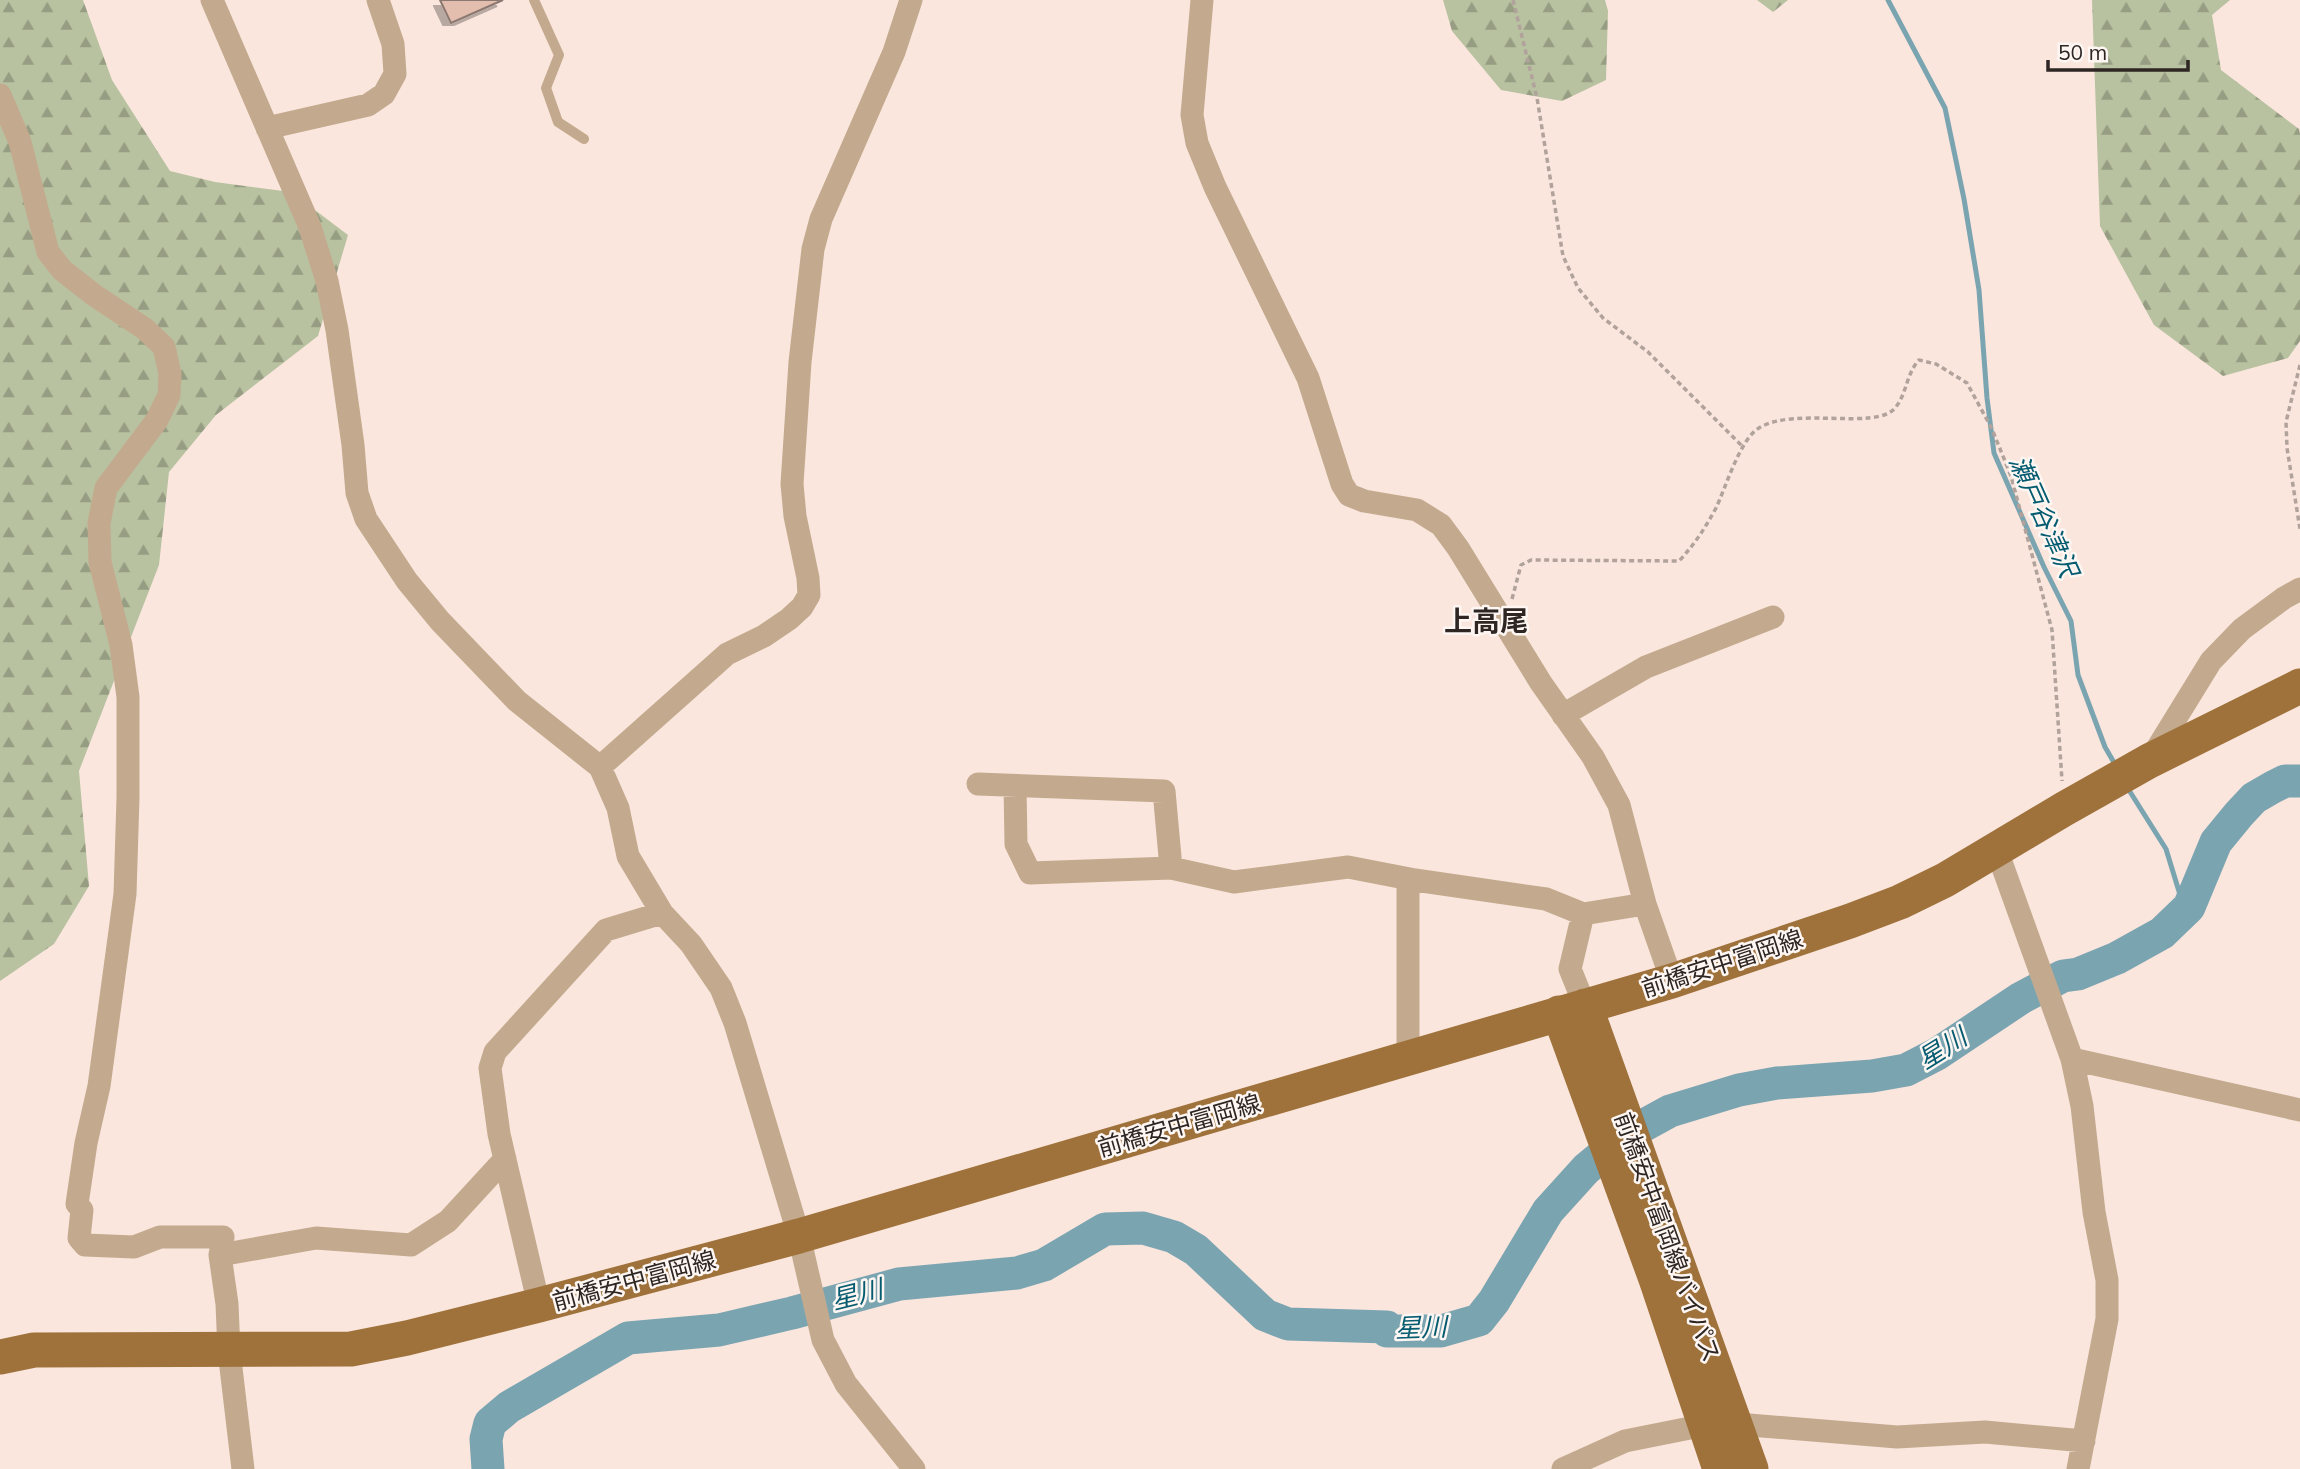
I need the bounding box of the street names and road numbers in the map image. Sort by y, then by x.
street label: 前橋安中富岡線 [1637,923,1807,1003]
street label: 前橋安中富岡線 [1094,1087,1264,1163]
street label: 前橋安中富岡線バイパス [1609,1108,1727,1366]
street label: 前橋安中富岡線 [549,1244,719,1316]

